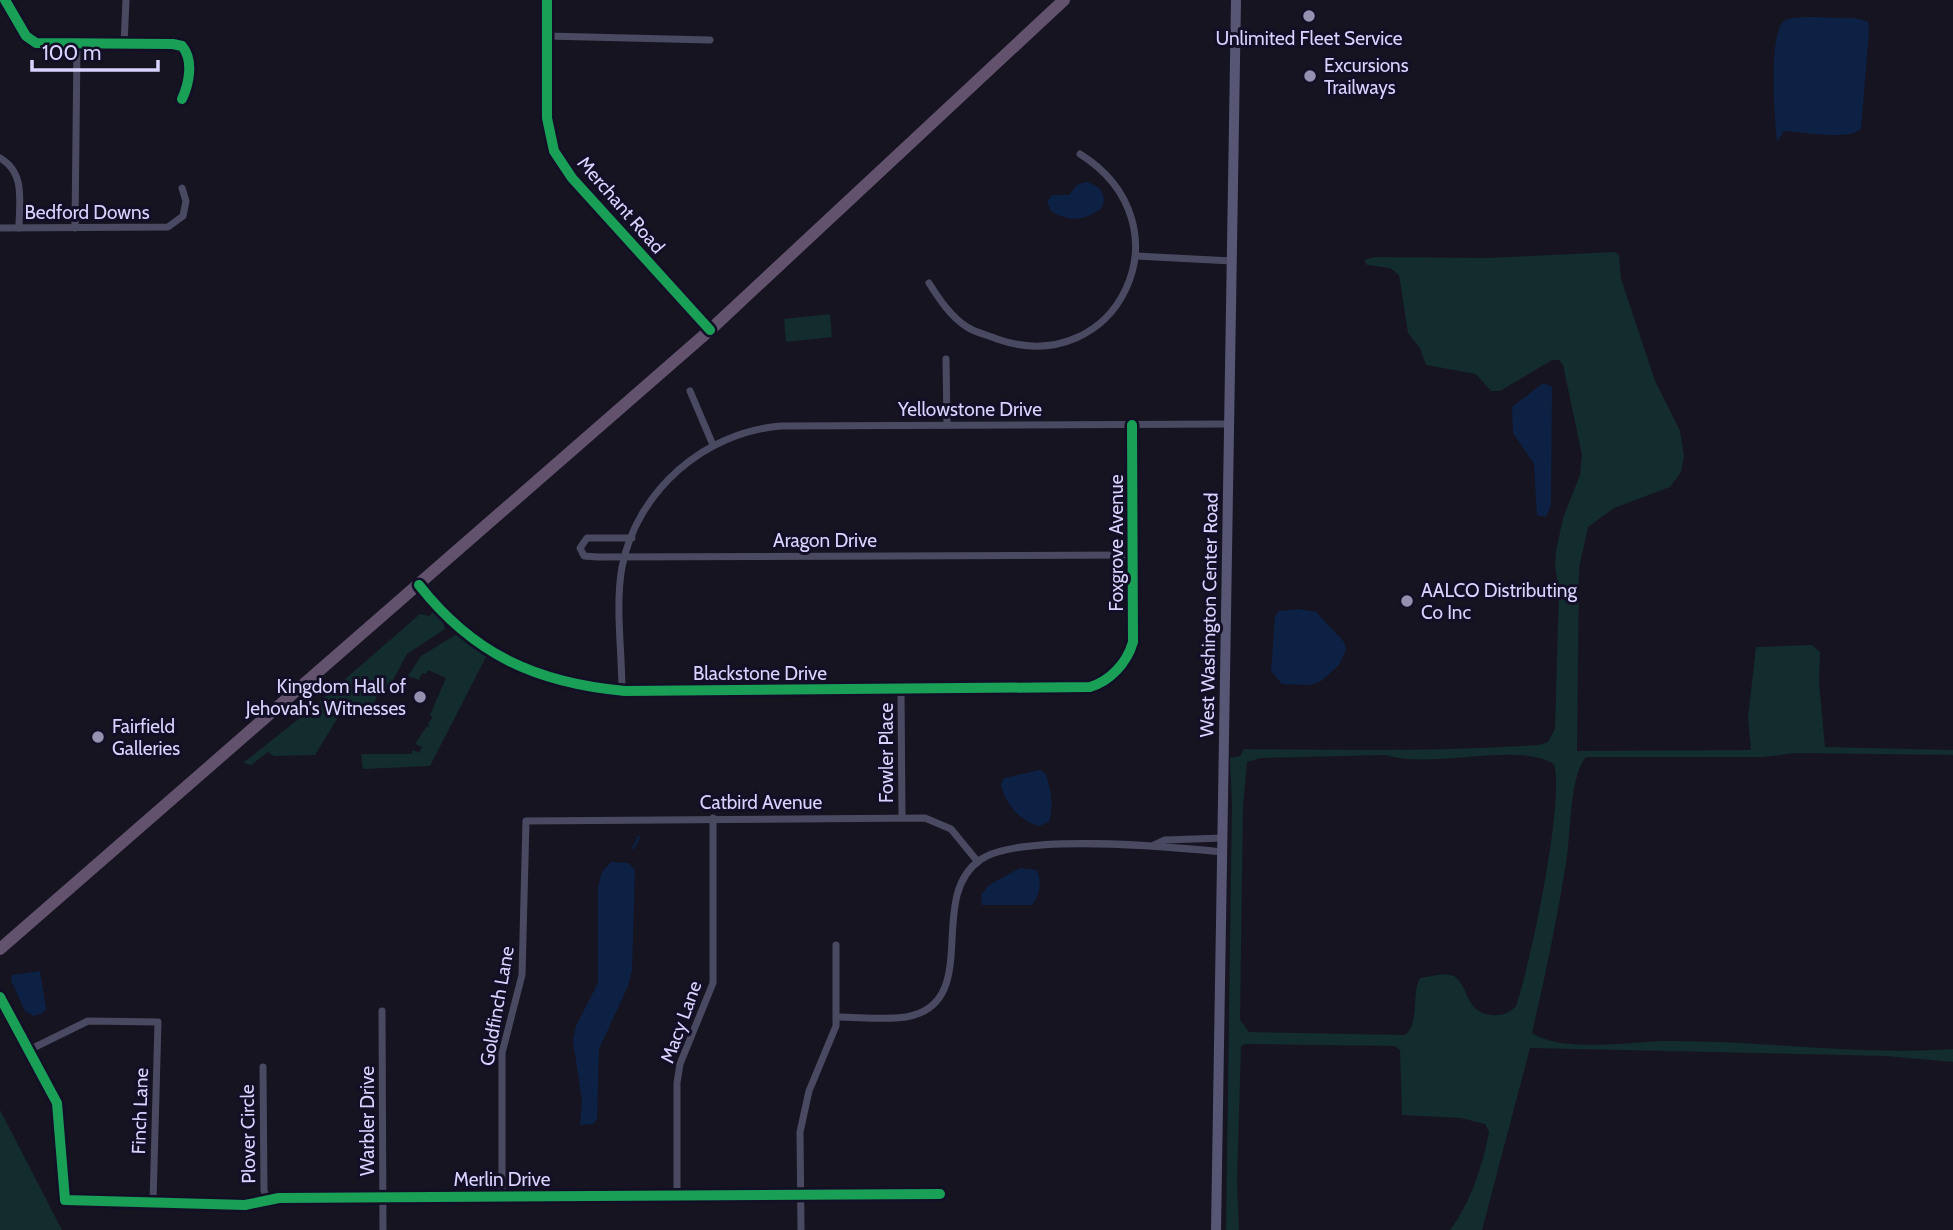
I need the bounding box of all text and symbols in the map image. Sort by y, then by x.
marker: Unlimited Fleet Service [1301,8,1317,24]
place label: Unlimited Fleet Service [1215,27,1403,50]
scale bar [32,28,158,72]
text: 100 m [42,40,101,65]
place label: Excursions Trailways [1324,54,1409,99]
marker: Excursions Trailways [1302,68,1318,84]
street label: Merchant Road [573,152,669,258]
street label: Bedford Downs [24,201,150,224]
street label: Yellowstone Drive [897,398,1042,421]
street label: Foxgrove Avenue [1105,474,1128,611]
street label: West Washington Center Road [1195,492,1223,738]
street label: Aragon Drive [773,529,877,552]
place label: AALCO Distributing Co Inc [1421,579,1577,624]
marker: AALCO Distributing Co Inc [1399,593,1415,609]
street label: Blackstone Drive [693,662,827,685]
place label: Kingdom Hall of Jehovah's Witnesses [245,675,407,720]
marker: Kingdom Hall of Jehovah's Witnesses [412,689,428,705]
street label: Fowler Place [875,703,898,803]
place label: Fairfield Galleries [112,715,180,760]
marker: Fairfield Galleries [90,729,106,745]
street label: Catbird Avenue [700,791,822,814]
street label: Goldfinch Lane [475,944,519,1068]
street label: Macy Lane [656,977,707,1066]
street label: Warbler Drive [356,1066,379,1176]
street label: Finch Lane [127,1067,153,1155]
street label: Plover Circle [236,1084,260,1184]
street label: Merlin Drive [454,1168,551,1191]

